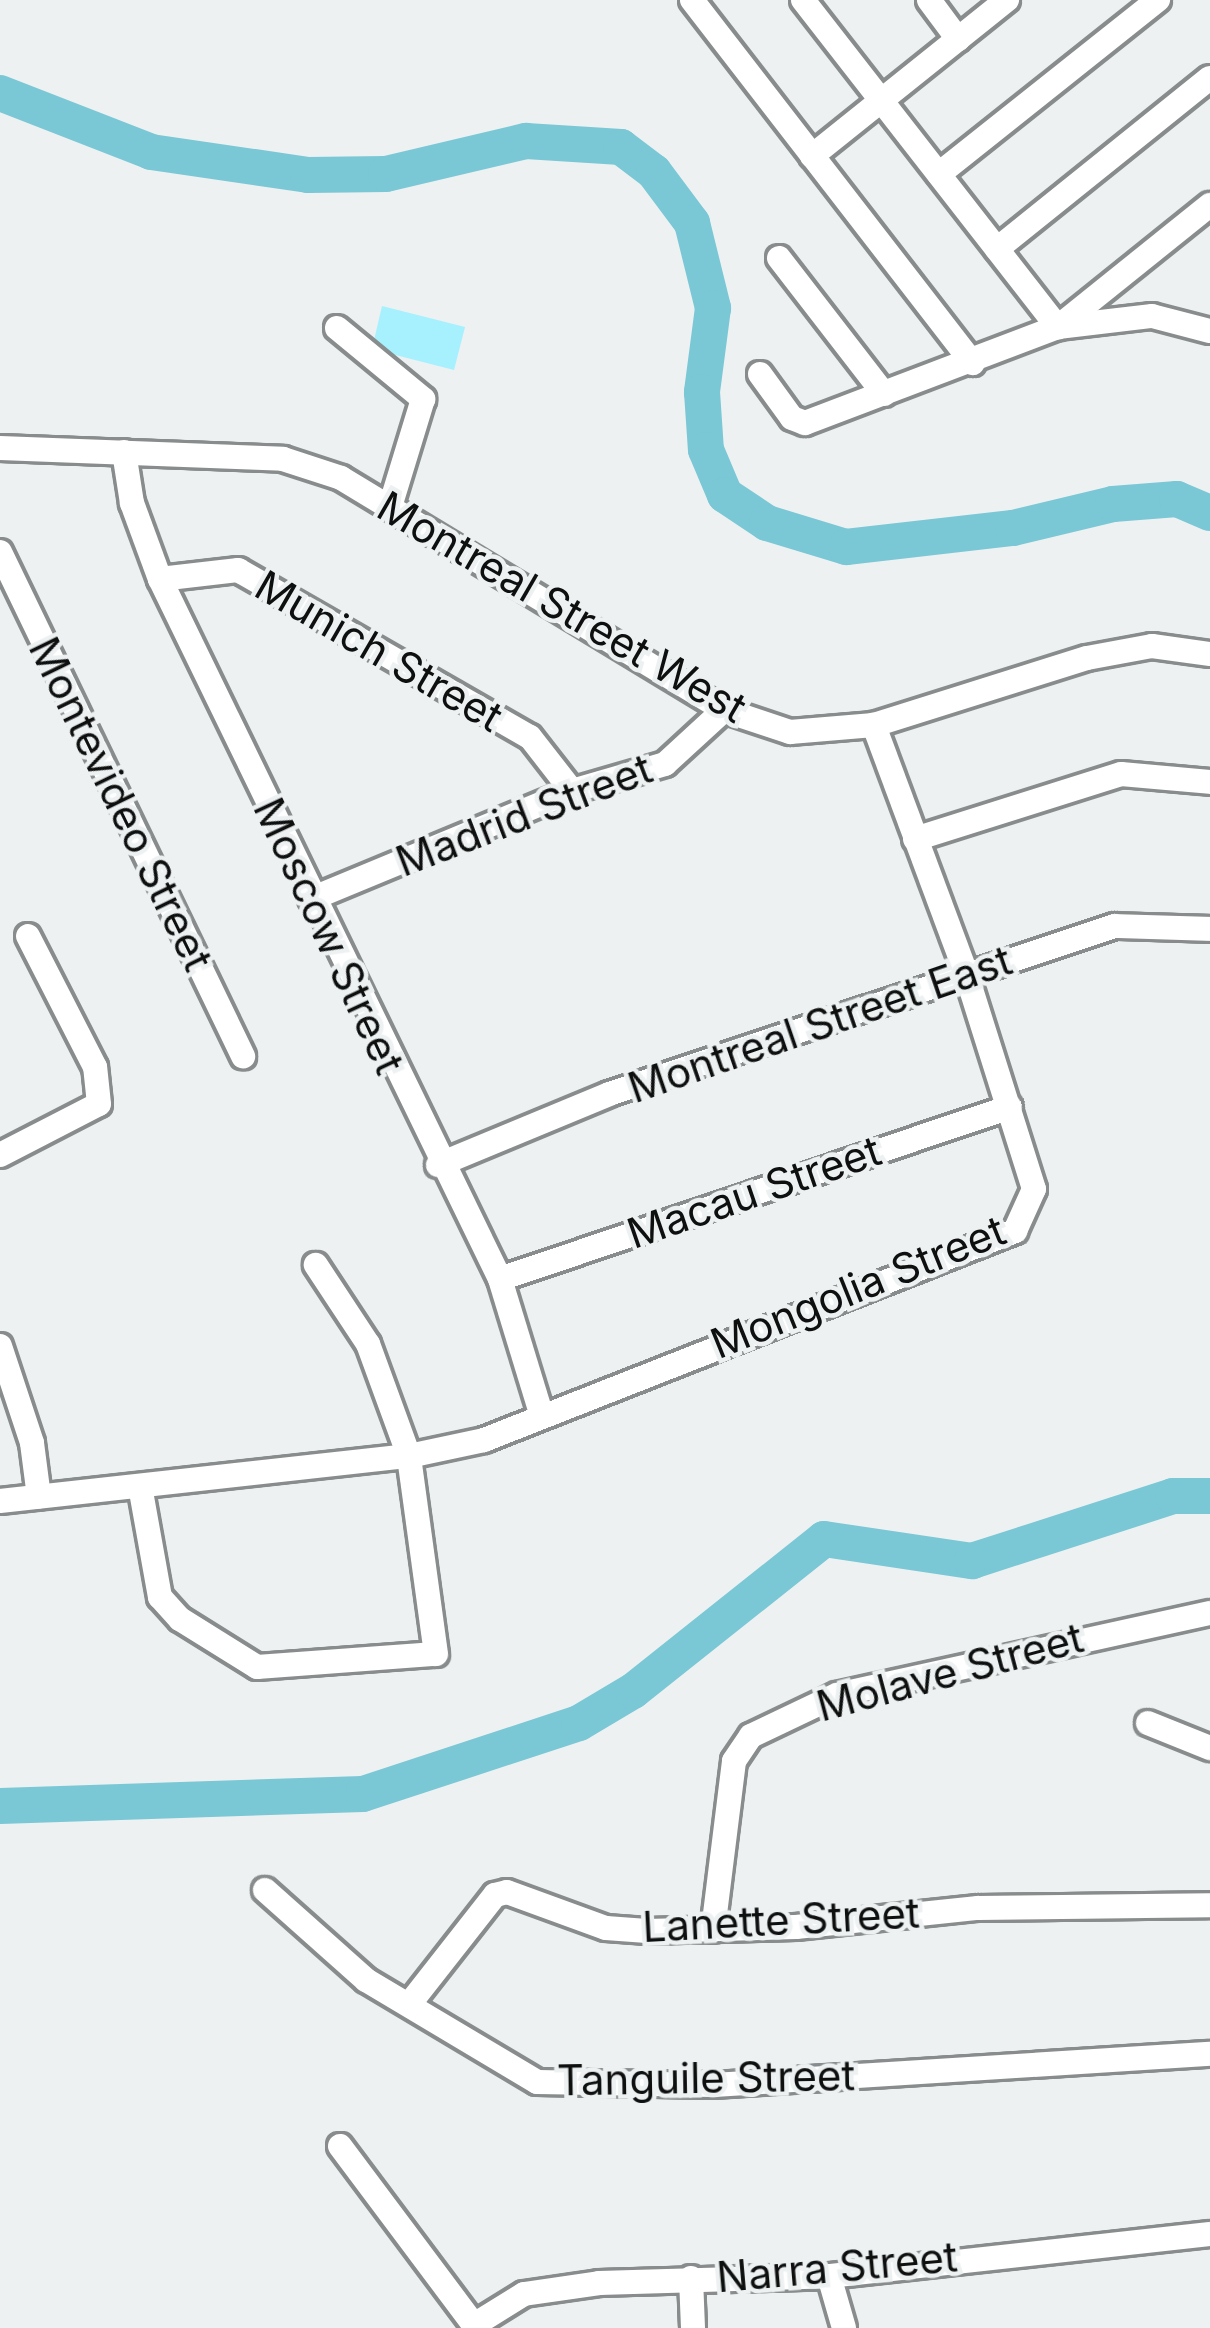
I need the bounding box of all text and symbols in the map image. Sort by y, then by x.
street label: Montreal Street West [369,481,755,733]
street label: Munich Street [246,560,512,742]
street label: Montevideo Street [18,629,224,979]
street label: Madrid Street [389,743,659,887]
street label: Moscow Street [243,790,415,1082]
street label: Montreal Street East [622,935,1018,1113]
street label: Macau Street [621,1125,887,1259]
street label: Mongolia Street [703,1205,1013,1369]
street label: Molave Street [811,1612,1089,1732]
street label: Lanette Street [641,1888,921,1952]
street label: Tanguile Street [556,2050,856,2106]
street label: Narra Street [715,2231,959,2303]

